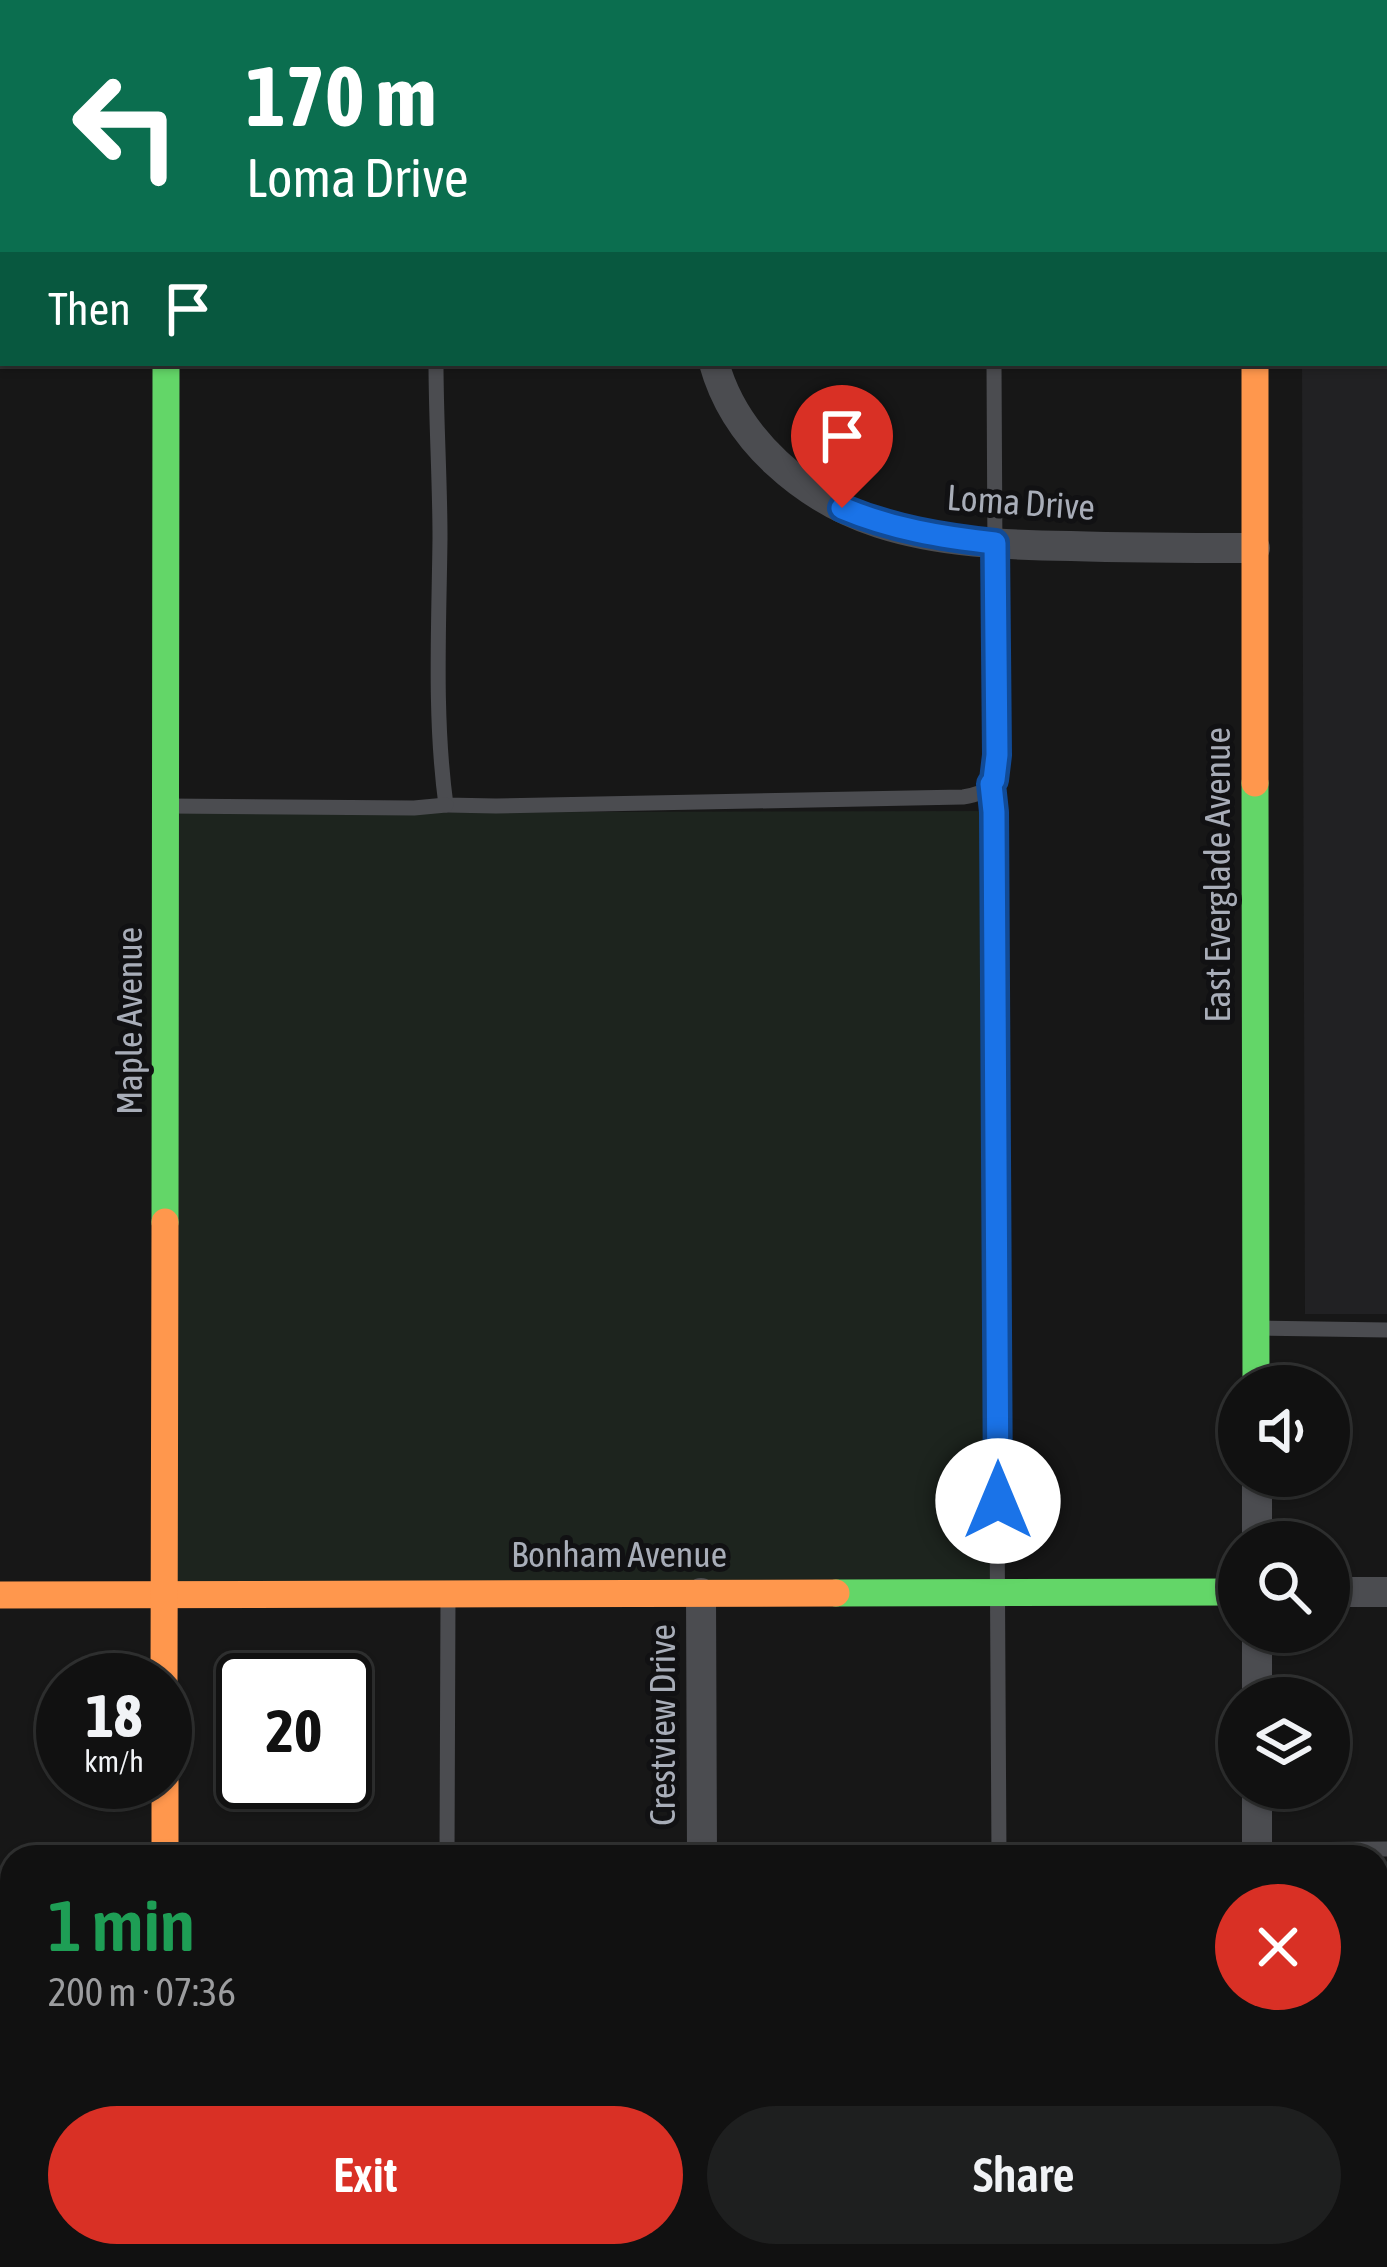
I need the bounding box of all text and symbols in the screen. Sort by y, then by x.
icon: left [48,48,204,204]
text: 170 m [246,48,436,144]
text: Loma Drive [246,147,468,208]
icon: arrive [155,276,221,342]
text: Then [48,283,131,335]
pin [791,385,893,508]
icon: arrive [809,403,875,469]
street label: Loma Drive [946,476,1096,528]
street label: East Everglade Avenue [1196,727,1238,1023]
street label: Maple Avenue [108,927,150,1115]
map controls [1218,1365,1350,1809]
button: sound [1218,1365,1350,1497]
position arrow [935,1438,1061,1564]
button: search [1218,1521,1350,1653]
street label: Bonham Avenue [511,1533,727,1575]
street label: Crestview Drive [641,1624,683,1826]
speed limit sign: 20 [216,1653,372,1809]
button: layers [1218,1677,1350,1809]
text: 18 [86,1681,142,1750]
text: km/h [84,1744,144,1778]
text: 1 min [48,1884,195,1966]
button: close [1215,1884,1341,2010]
text: 200 m · 07:36 [48,1970,236,2014]
button: Exit [48,2106,683,2244]
button: Share [707,2106,1341,2244]

